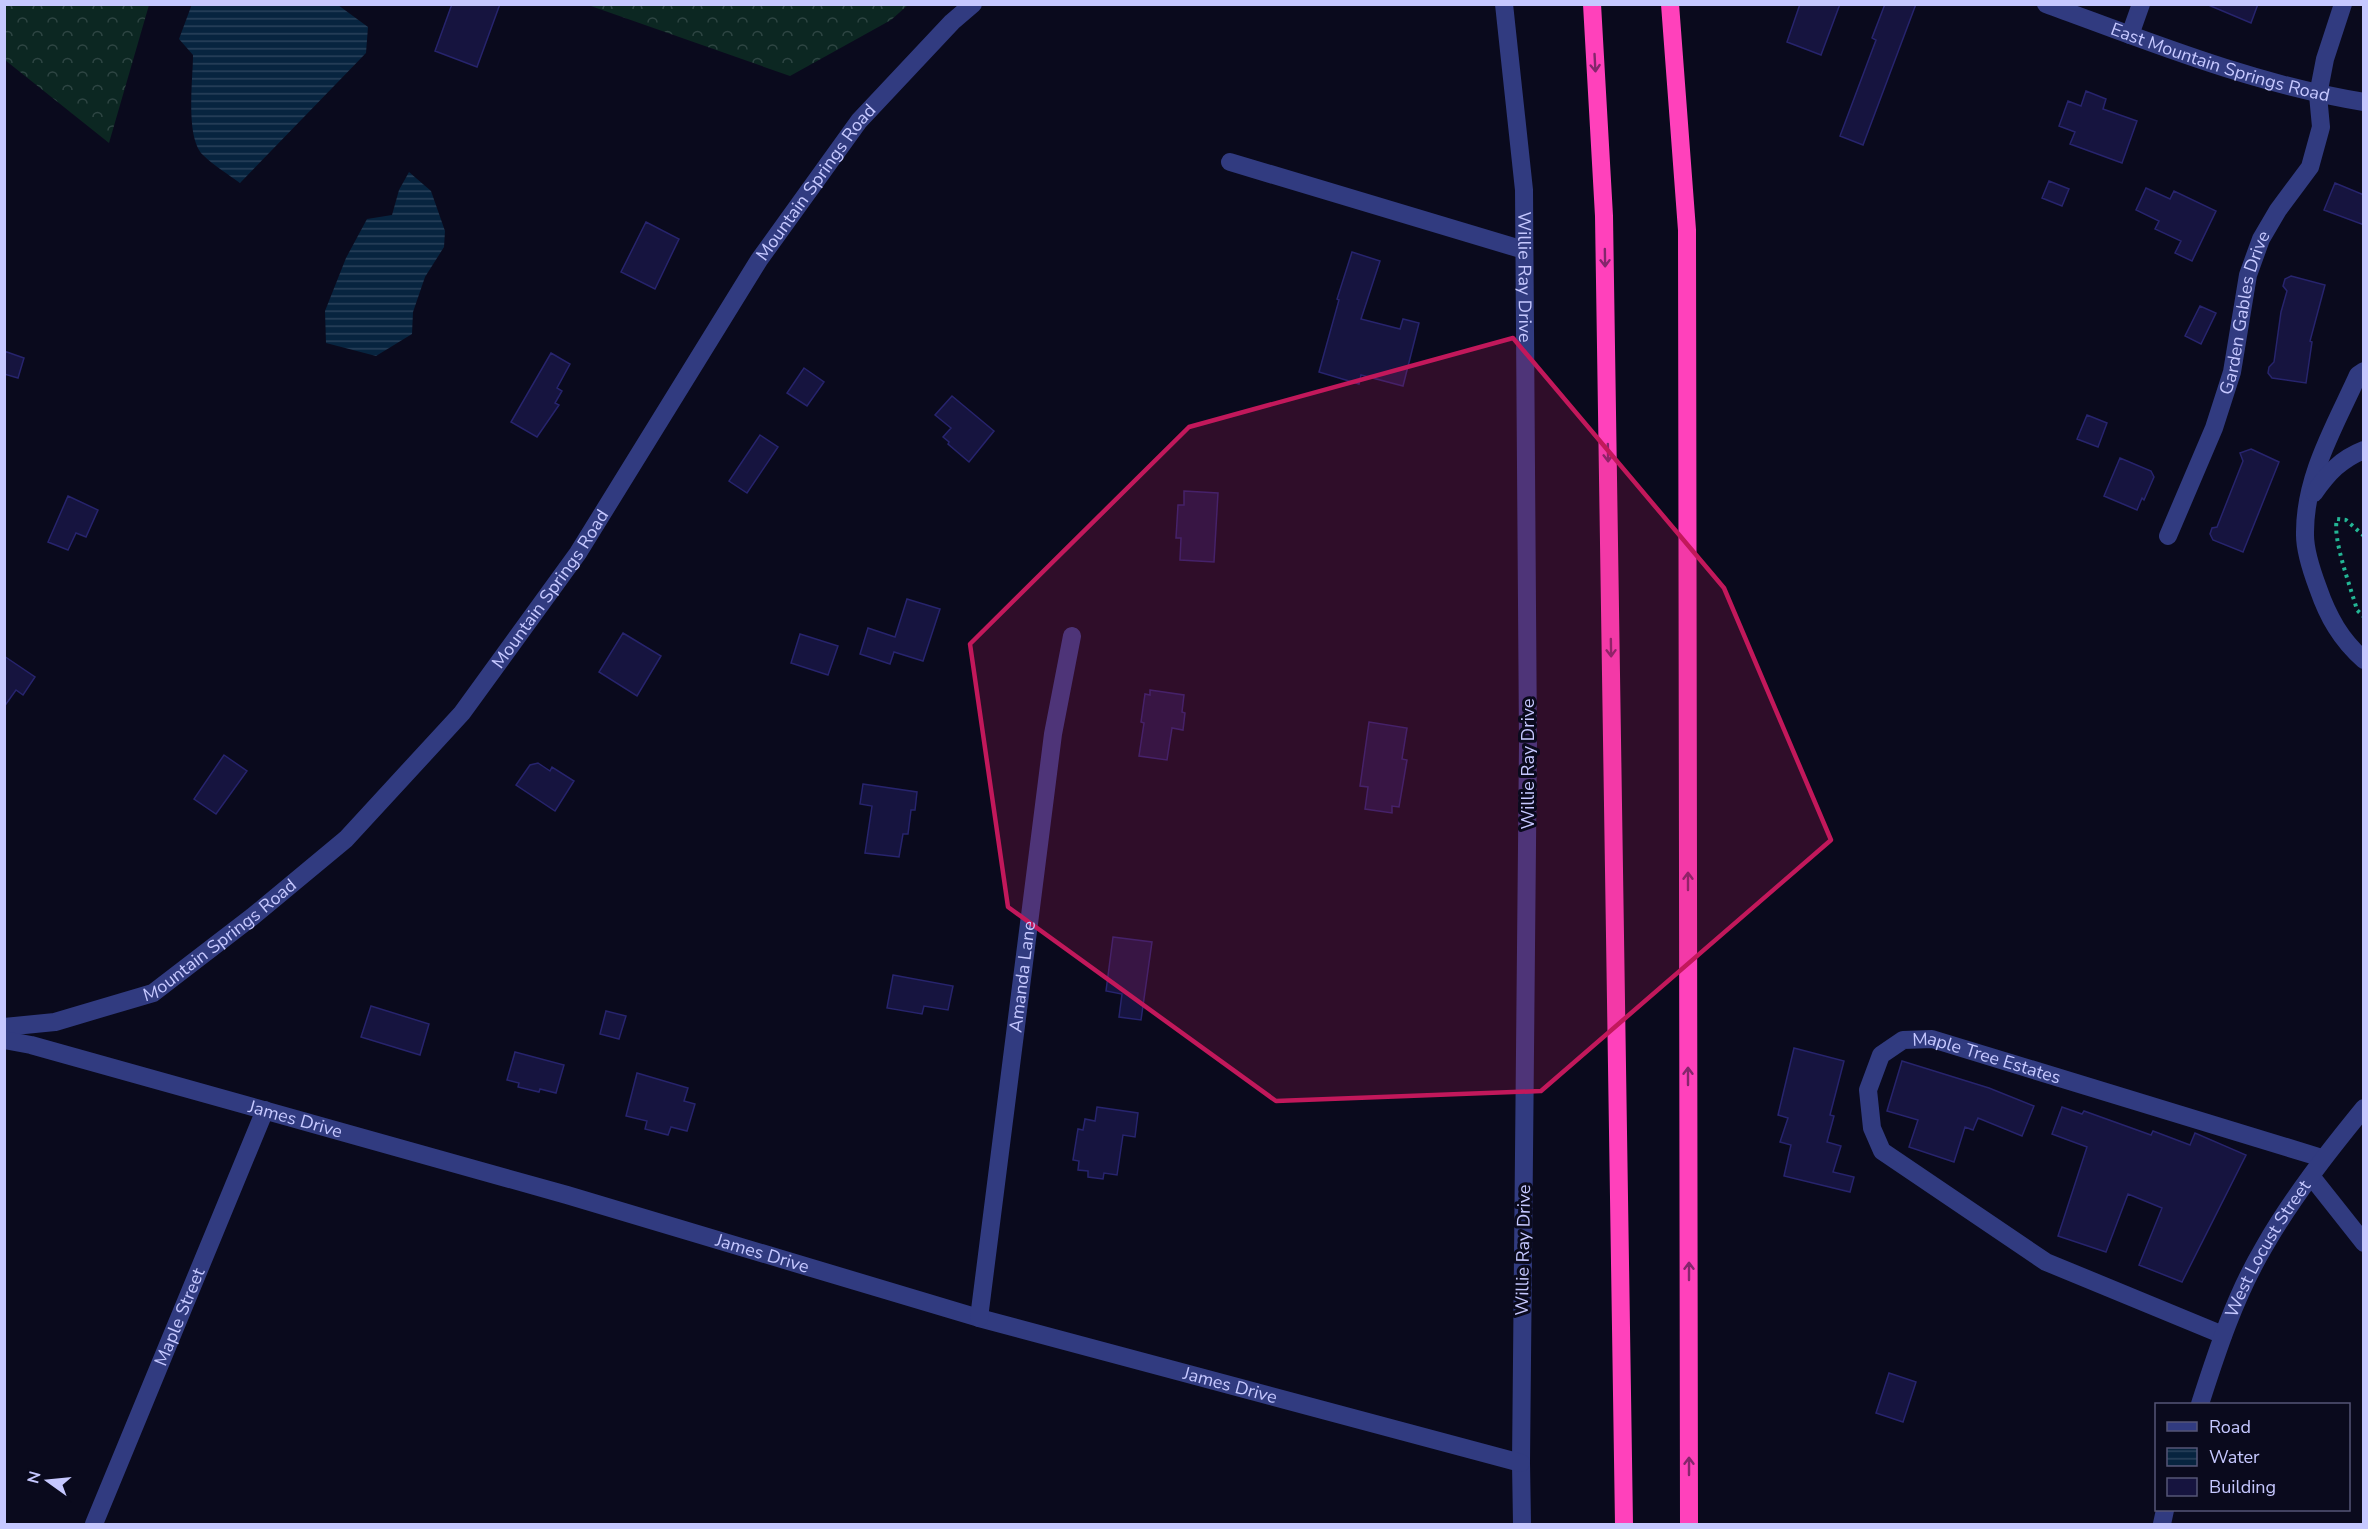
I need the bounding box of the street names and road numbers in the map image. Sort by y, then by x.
street label: East Mountain Springs Road [2107,17,2332,107]
street label: Mountain Springs Road [750,99,881,266]
street label: Willie Ray Drive [1512,211,1537,343]
street label: Garden Gables Drive [2213,226,2275,398]
street label: Mountain Springs Road [486,505,614,673]
street label: Willie Ray Drive [1516,698,1540,830]
street label: Mountain Springs Road [140,873,301,1007]
street label: Amanda Lane [1003,920,1041,1034]
street label: Maple Tree Estates [1912,1026,2064,1090]
street label: James Drive [245,1094,345,1144]
street label: West Locust Street [2219,1175,2316,1321]
street label: Willie Ray Drive [1510,1184,1536,1316]
street label: James Drive [712,1228,812,1279]
street label: Maple Street [149,1264,211,1370]
street label: James Drive [1180,1361,1280,1409]

